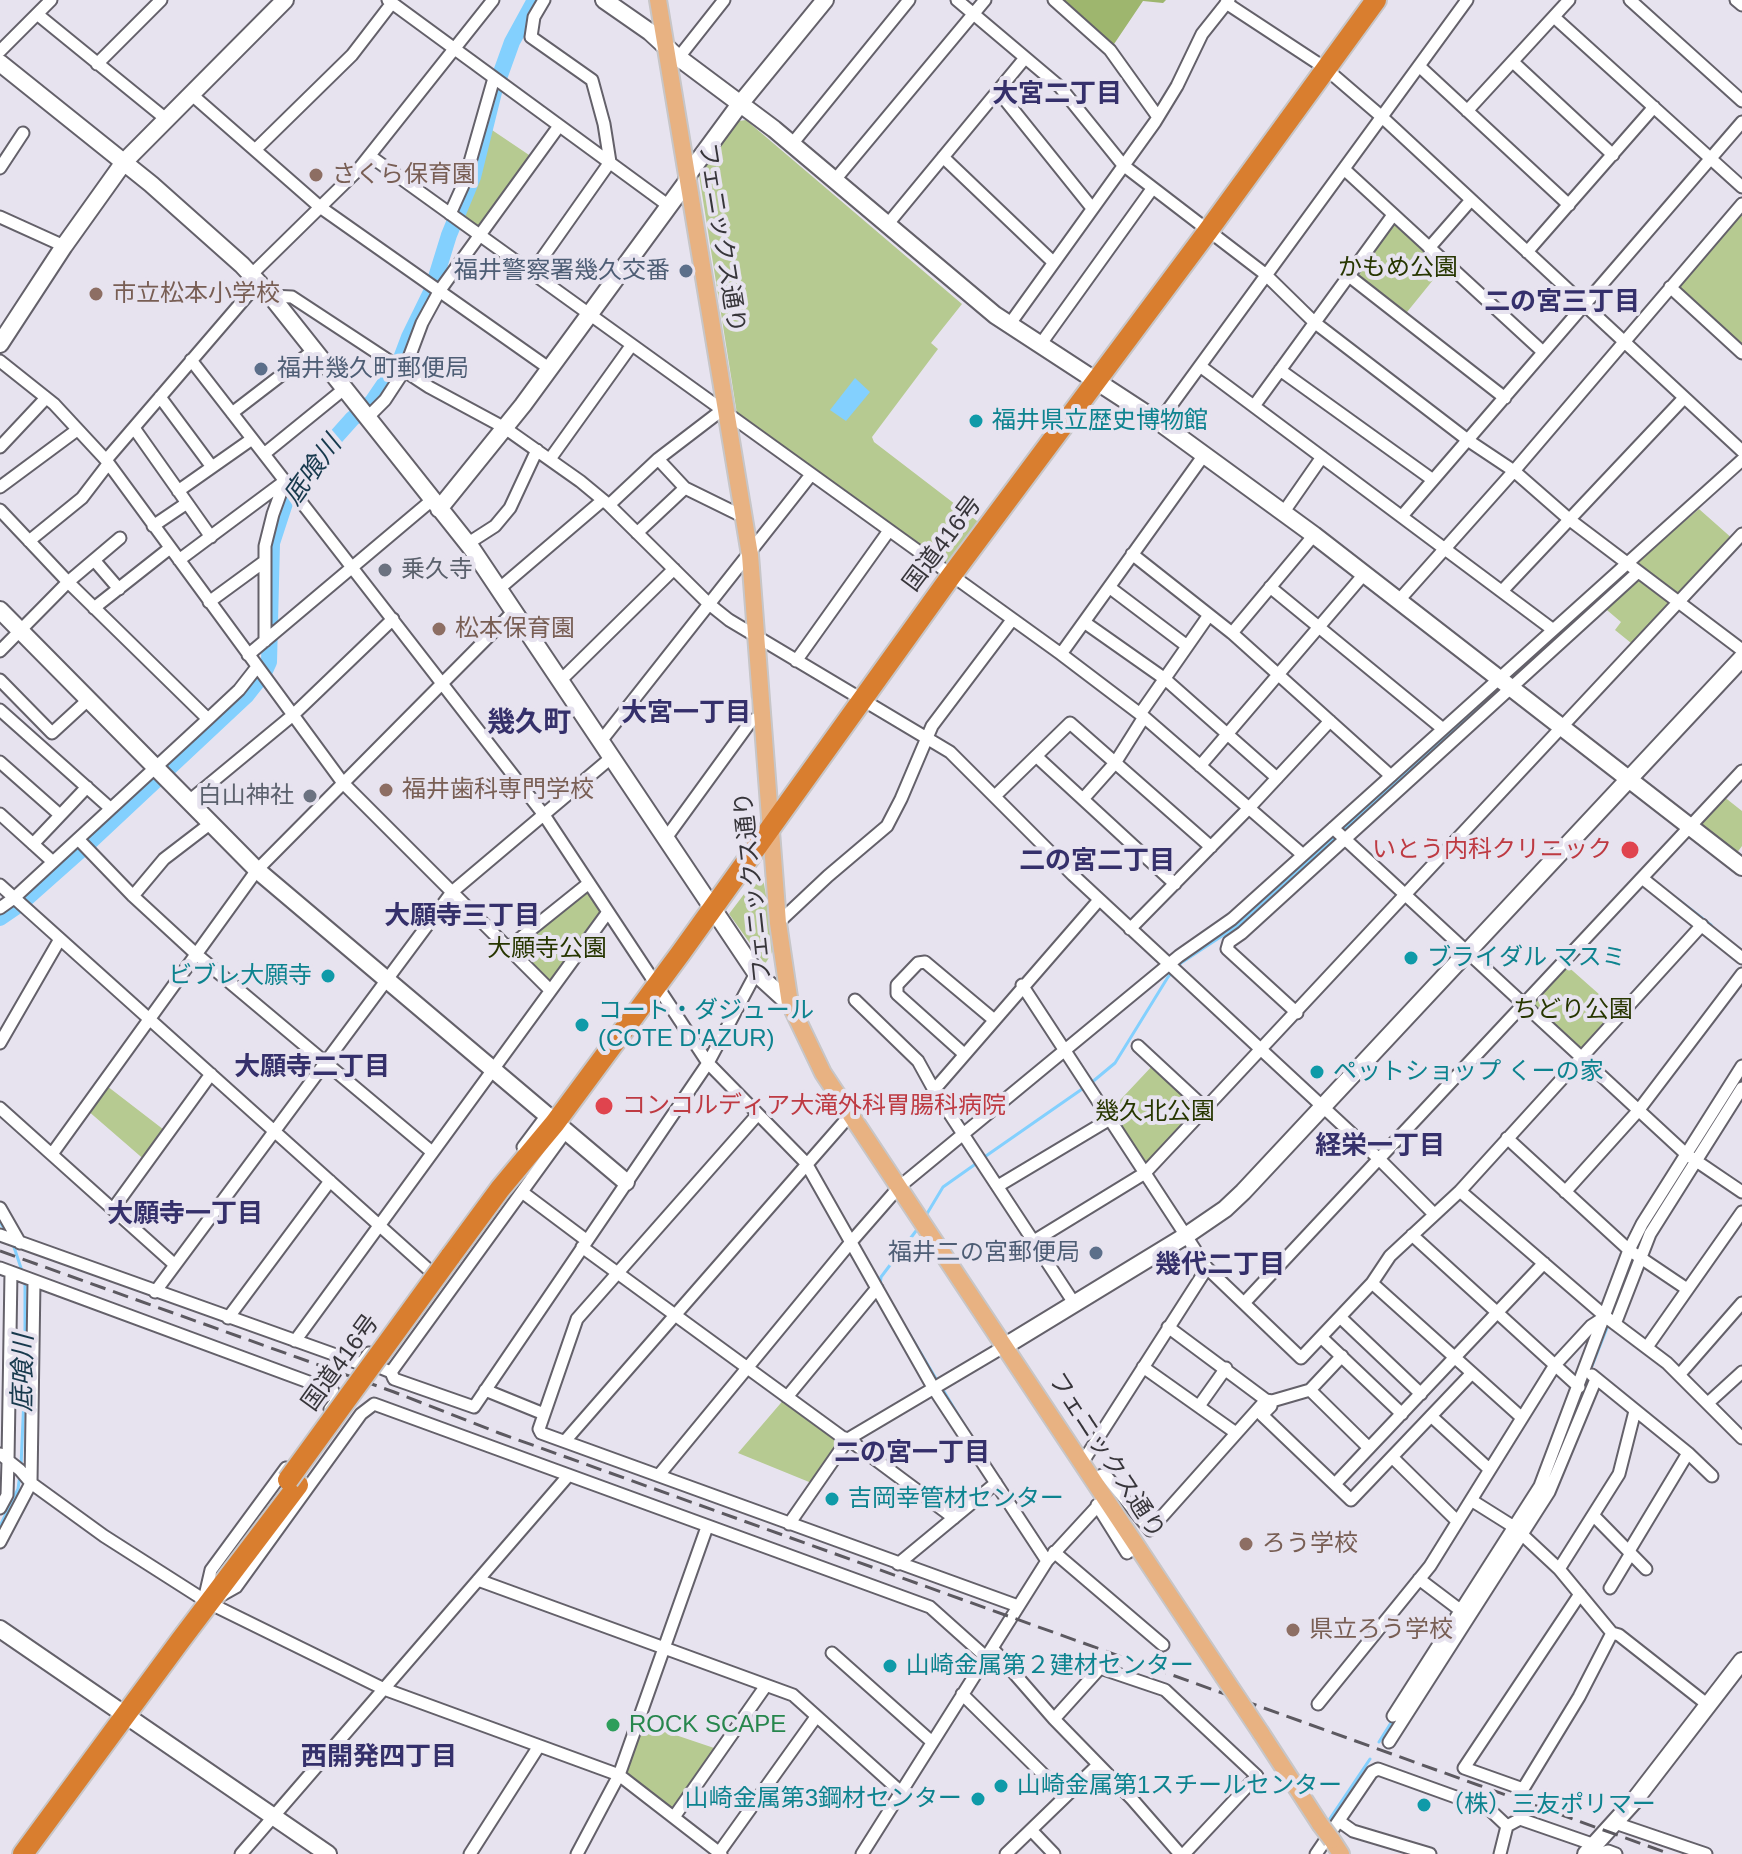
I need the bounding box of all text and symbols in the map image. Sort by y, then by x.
district label: 大宮二丁目 [992,79,1122,111]
street label: フェニックス通り [692,141,750,335]
place label: さくら保育園 [332,161,476,189]
marker: さくら保育園 [307,166,325,184]
park label: かもめ公園 [1338,254,1458,282]
place label: 福井警察署幾久交番 [454,257,670,285]
marker: 福井警察署幾久交番 [677,262,695,280]
place label: 市立松本小学校 [112,280,280,308]
marker: 市立松本小学校 [87,285,105,303]
district label: 二の宮三丁目 [1484,287,1640,319]
place label: 福井幾久町郵便局 [277,355,469,383]
marker: 福井幾久町郵便局 [252,360,270,378]
place label: 福井県立歴史博物館 [992,407,1208,435]
marker: 福井県立歴史博物館 [967,412,985,430]
water label: 底喰川 [277,430,349,512]
street label: 国道416号 [898,491,988,597]
place label: 乗久寺 [401,556,473,584]
marker: 乗久寺 [376,561,394,579]
place label: 松本保育園 [455,615,575,643]
marker: 松本保育園 [430,620,448,638]
district label: 大宮一丁目 [621,698,751,730]
district label: 幾久町 [487,706,571,740]
place label: 福井歯科専門学校 [402,776,594,804]
marker: 福井歯科専門学校 [377,781,395,799]
place label: 白山神社 [198,782,294,810]
marker: 白山神社 [301,787,319,805]
street label: フェニックス通り [730,790,778,984]
place label: いとう内科クリニック [1372,836,1612,864]
marker: いとう内科クリニック [1619,839,1641,861]
district label: 二の宮二丁目 [1019,846,1175,878]
district label: 大願寺三丁目 [384,901,540,933]
park label: 大願寺公園 [487,935,607,963]
place label: ブライダル マスミ [1427,944,1626,972]
marker: ブライダル マスミ [1402,949,1420,967]
place label: ビブレ大願寺 [168,962,312,990]
marker: ビブレ大願寺 [319,967,337,985]
park label: ちどり公園 [1513,996,1633,1024]
place label: コート・ダジュール (COTE D'AZUR) [598,997,814,1053]
marker: コート・ダジュール (COTE D'AZUR) [573,1016,591,1034]
district label: 大願寺二丁目 [234,1052,390,1084]
place label: ペットショップ くーの家 [1333,1058,1604,1086]
marker: ペットショップ くーの家 [1308,1063,1326,1081]
place label: コンコルディア大滝外科胃腸科病院 [622,1092,1006,1120]
marker: コンコルディア大滝外科胃腸科病院 [593,1095,615,1117]
park label: 幾久北公園 [1095,1098,1215,1126]
district label: 経栄一丁目 [1315,1131,1445,1163]
district label: 大願寺一丁目 [107,1199,263,1231]
place label: 福井二の宮郵便局 [888,1239,1080,1267]
marker: 福井二の宮郵便局 [1087,1244,1105,1262]
district label: 幾代二丁目 [1155,1250,1285,1282]
street label: 国道416号 [296,1309,386,1417]
water label: 底喰川 [8,1334,40,1412]
street label: フェニックス通り [1042,1368,1170,1544]
district label: 二の宮一丁目 [834,1438,990,1470]
place label: 吉岡幸管材センター [848,1485,1064,1513]
marker: 吉岡幸管材センター [823,1490,841,1508]
place label: ろう学校 [1262,1530,1358,1558]
marker: ろう学校 [1237,1535,1255,1553]
place label: 県立ろう学校 [1309,1616,1453,1644]
marker: 県立ろう学校 [1284,1621,1302,1639]
place label: 山崎金属第２建材センター [906,1652,1194,1680]
marker: 山崎金属第２建材センター [881,1657,899,1675]
place label: ROCK SCAPE [629,1711,786,1739]
marker: ROCK SCAPE [604,1716,622,1734]
district label: 西開発四丁目 [301,1742,457,1774]
place label: 山崎金属第1スチールセンター [1017,1772,1342,1800]
marker: 山崎金属第1スチールセンター [992,1777,1010,1795]
place label: 山崎金属第3鋼材センター [685,1785,962,1813]
marker: 山崎金属第3鋼材センター [969,1790,987,1808]
place label: （株）三友ポリマー [1440,1791,1656,1819]
marker: （株）三友ポリマー [1415,1796,1433,1814]

